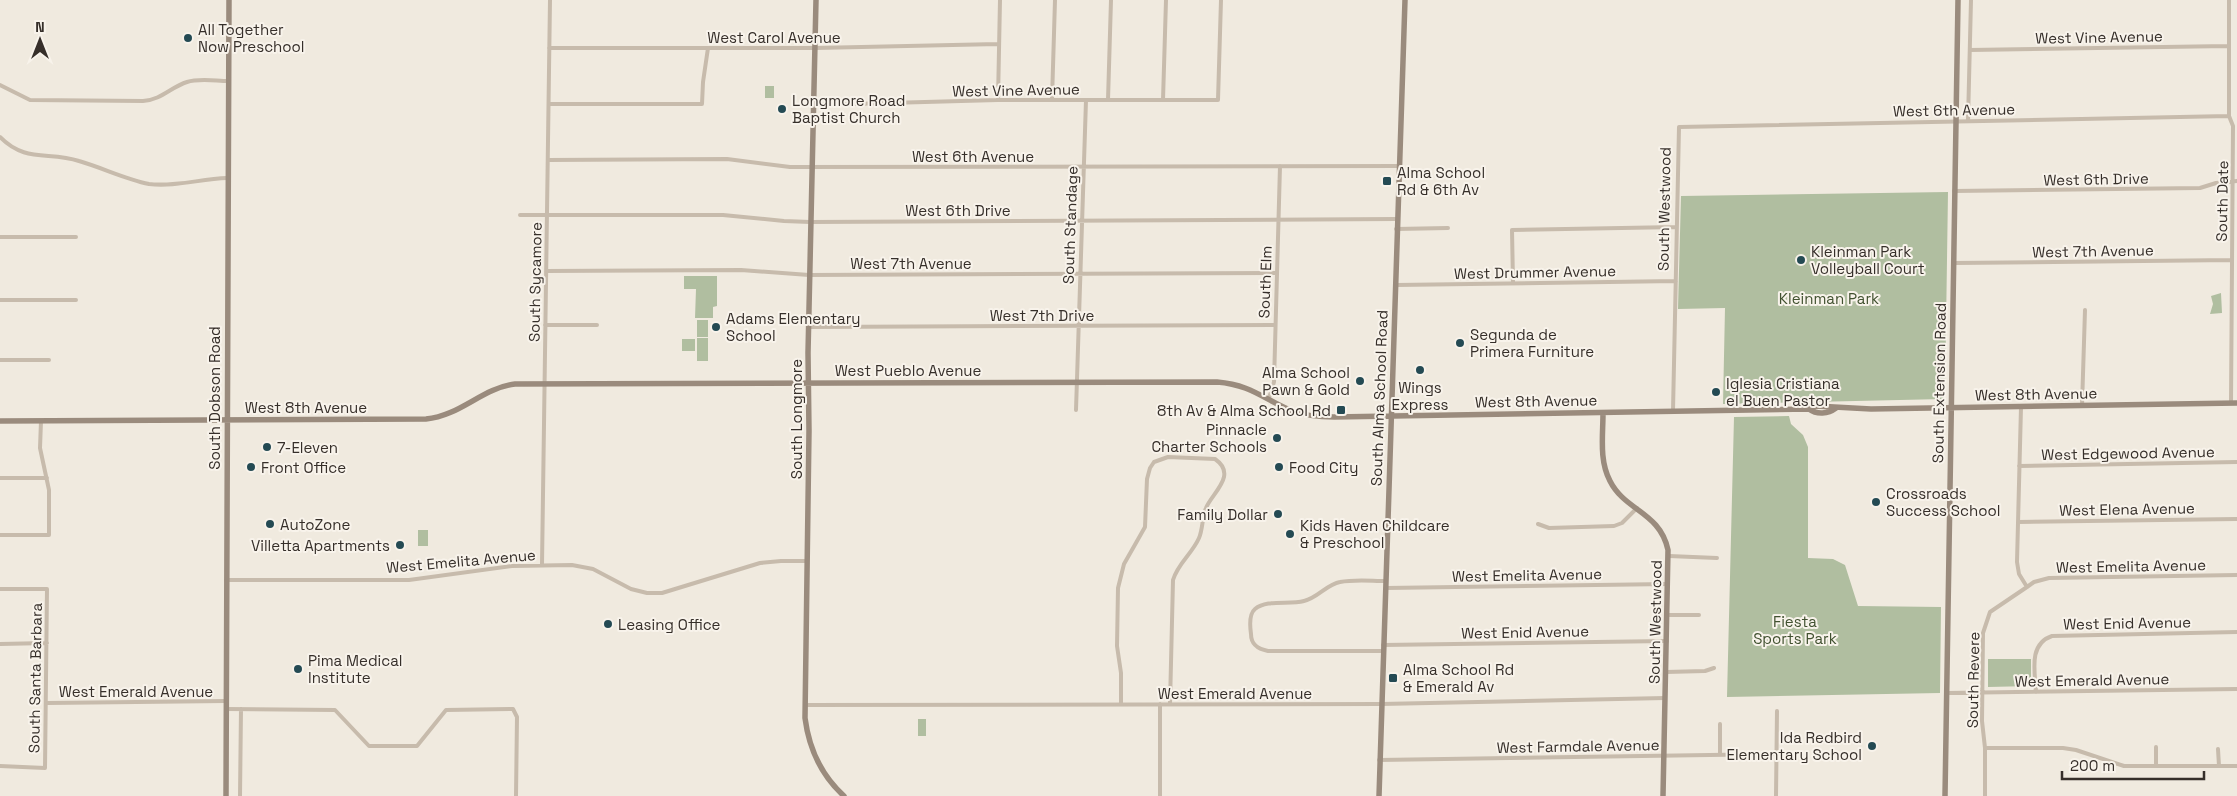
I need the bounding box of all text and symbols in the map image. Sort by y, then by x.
north arrow [15,15,65,65]
text: N [35,18,45,36]
place label: All Together Now Preschool [198,20,305,56]
street label: West Vine Avenue [2035,26,2163,48]
street label: West Carol Avenue [707,28,841,47]
marker: All Together Now Preschool [182,32,194,44]
street label: West Vine Avenue [952,79,1080,101]
place label: Longmore Road Baptist Church [792,91,905,127]
street label: West 6th Avenue [1893,99,2015,121]
marker: Longmore Road Baptist Church [776,103,788,115]
street label: West 6th Avenue [912,147,1034,166]
street label: South Westwood [1653,147,1675,271]
street label: South Date [2212,160,2232,242]
place label: Alma School Rd & 6th Av [1397,163,1485,199]
street label: South Standage [1058,166,1082,284]
street label: West 6th Drive [2043,169,2149,189]
marker: Alma School Rd & 6th Av [1381,175,1393,187]
street label: West 6th Drive [905,201,1011,220]
street label: South Sycamore [524,222,546,342]
street label: West 7th Avenue [2032,240,2154,262]
place label: Kleinman Park Volleyball Court [1811,242,1925,278]
street label: South Elm [1254,245,1276,319]
street label: West 7th Avenue [850,254,972,273]
marker: Kleinman Park Volleyball Court [1795,254,1807,266]
street label: West Drummer Avenue [1454,261,1616,283]
park label: Kleinman Park [1779,289,1879,308]
street label: South Extension Road [1928,303,1950,463]
street label: West 7th Drive [990,306,1094,325]
place label: Adams Elementary School [726,309,860,345]
street label: South Alma School Road [1366,310,1392,486]
marker: Adams Elementary School [710,321,722,333]
place label: Segunda de Primera Furniture [1470,325,1594,361]
street label: South Dobson Road [205,326,224,470]
marker: Segunda de Primera Furniture [1454,337,1466,349]
street label: South Longmore [787,359,806,479]
street label: West Pueblo Avenue [835,361,981,380]
place label: Alma School Pawn & Gold [1262,363,1350,399]
marker: Wings Express [1414,364,1426,376]
place label: Iglesia Cristiana el Buen Pastor [1726,374,1840,410]
marker: Alma School Pawn & Gold [1354,375,1366,387]
place label: Wings Express [1391,378,1449,414]
street label: West 8th Avenue [1975,383,2097,405]
marker: Iglesia Cristiana el Buen Pastor [1710,386,1722,398]
street label: West 8th Avenue [1475,390,1597,412]
street label: West 8th Avenue [245,398,367,417]
place label: 8th Av & Alma School Rd [1157,401,1331,420]
marker: 8th Av & Alma School Rd [1335,404,1347,416]
place label: Pinnacle Charter Schools [1151,420,1267,456]
marker: Pinnacle Charter Schools [1271,432,1283,444]
place label: 7-Eleven [277,438,338,457]
marker: 7-Eleven [261,441,273,453]
street label: West Edgewood Avenue [2041,442,2215,464]
place label: Front Office [261,458,346,477]
place label: Food City [1289,458,1358,477]
marker: Front Office [245,461,257,473]
marker: Food City [1273,461,1285,473]
place label: Crossroads Success School [1886,484,2000,520]
marker: Crossroads Success School [1870,496,1882,508]
street label: West Elena Avenue [2059,498,2195,520]
place label: Family Dollar [1177,505,1268,524]
marker: Family Dollar [1272,508,1284,520]
place label: AutoZone [280,515,350,534]
place label: Kids Haven Childcare & Preschool [1300,516,1450,552]
marker: AutoZone [264,518,276,530]
marker: Kids Haven Childcare & Preschool [1284,528,1296,540]
place label: Villetta Apartments [251,536,390,555]
marker: Villetta Apartments [394,539,406,551]
street label: West Emelita Avenue [385,545,537,577]
street label: West Emelita Avenue [2056,555,2206,577]
street label: South Westwood [1644,560,1666,684]
street label: West Emelita Avenue [1452,564,1602,586]
street label: South Santa Barbara [24,602,46,753]
park label: Fiesta Sports Park [1753,612,1837,648]
street label: West Enid Avenue [2063,612,2191,634]
place label: Leasing Office [618,615,721,634]
marker: Leasing Office [602,618,614,630]
street label: West Enid Avenue [1461,621,1589,643]
street label: South Revere [1963,631,1983,728]
place label: Pima Medical Institute [308,651,403,687]
place label: Alma School Rd & Emerald Av [1403,660,1514,696]
marker: Pima Medical Institute [292,663,304,675]
street label: West Emerald Avenue [2015,669,2170,691]
marker: Alma School Rd & Emerald Av [1387,672,1399,684]
street label: West Emerald Avenue [59,682,213,701]
street label: West Emerald Avenue [1158,684,1312,703]
place label: Ida Redbird Elementary School [1726,728,1862,764]
street label: West Farmdale Avenue [1496,735,1660,757]
marker: Ida Redbird Elementary School [1866,740,1878,752]
scale bar [2062,748,2204,780]
text: 200 m [2070,756,2115,775]

